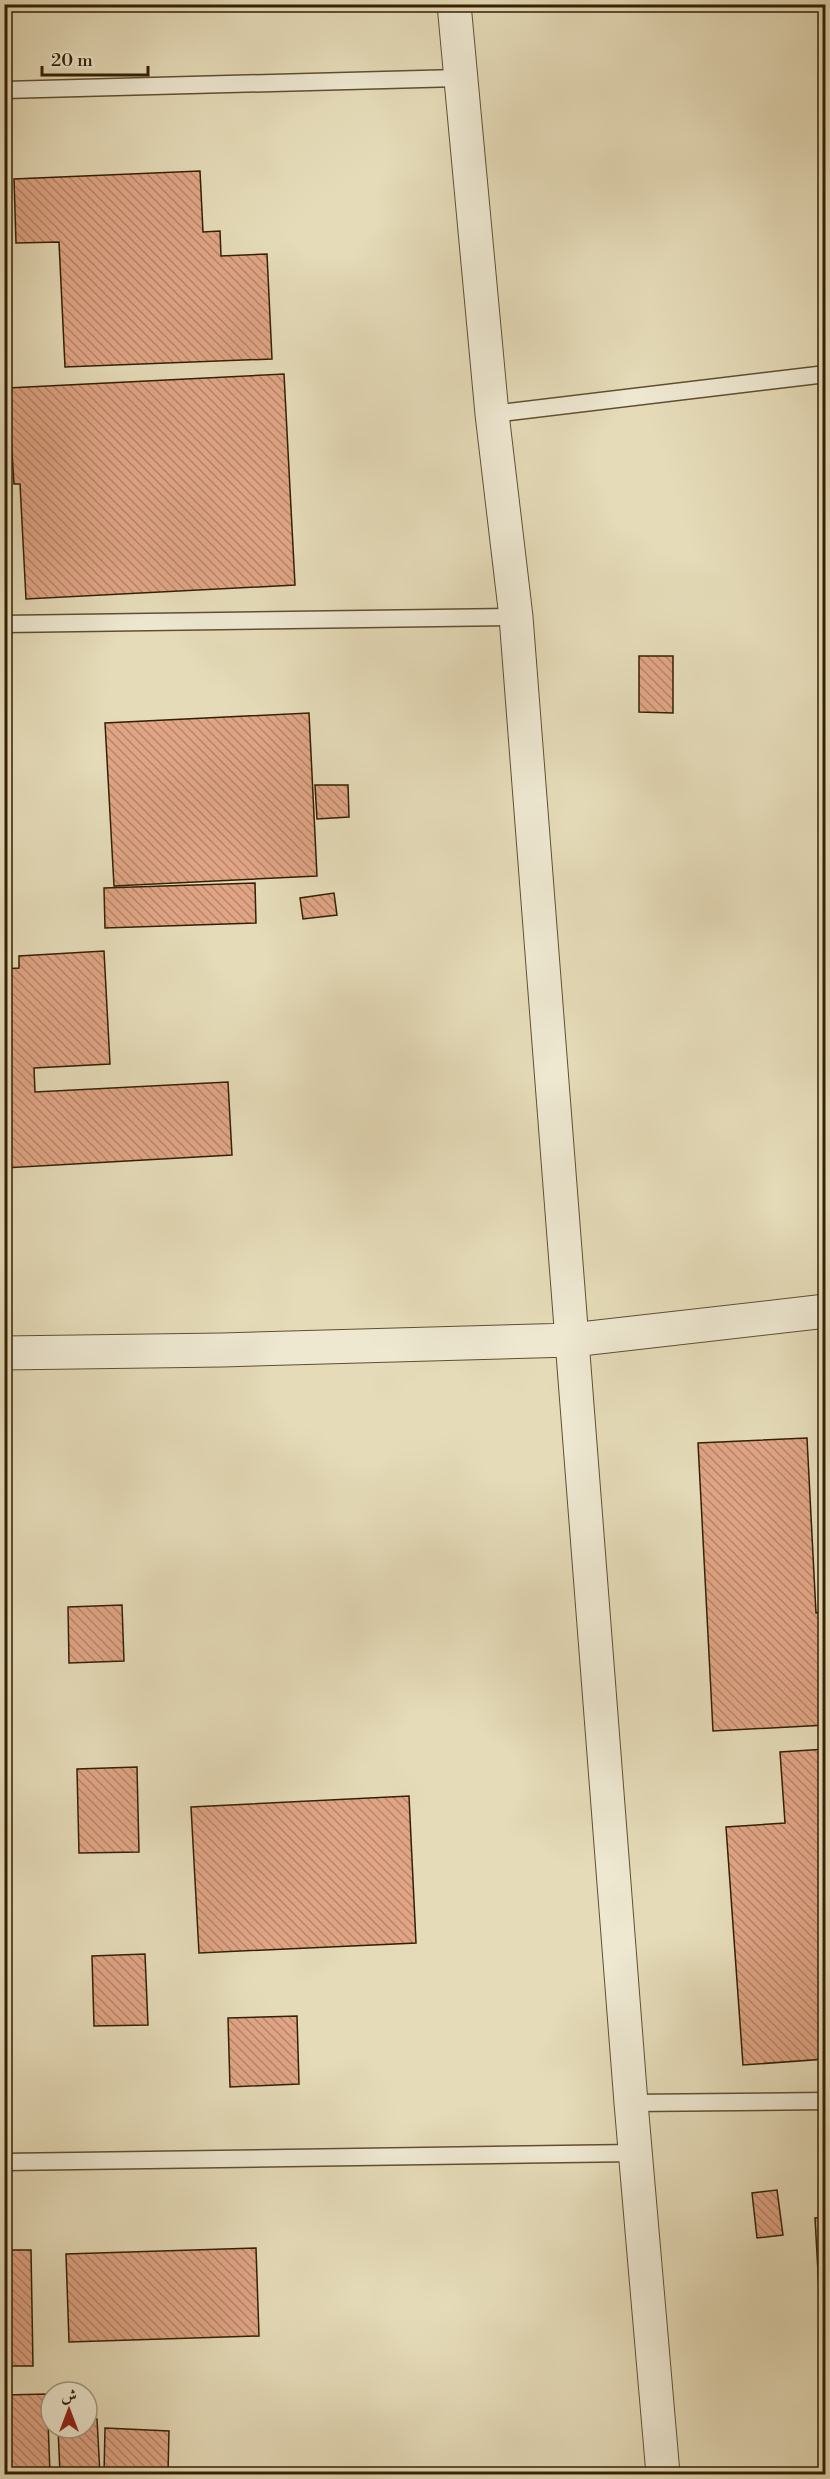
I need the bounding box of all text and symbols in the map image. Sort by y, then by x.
scale bar [42,39,148,77]
text: 20 m [51,49,93,72]
north arrow [39,2380,99,2440]
text: ش [61,2386,77,2406]

